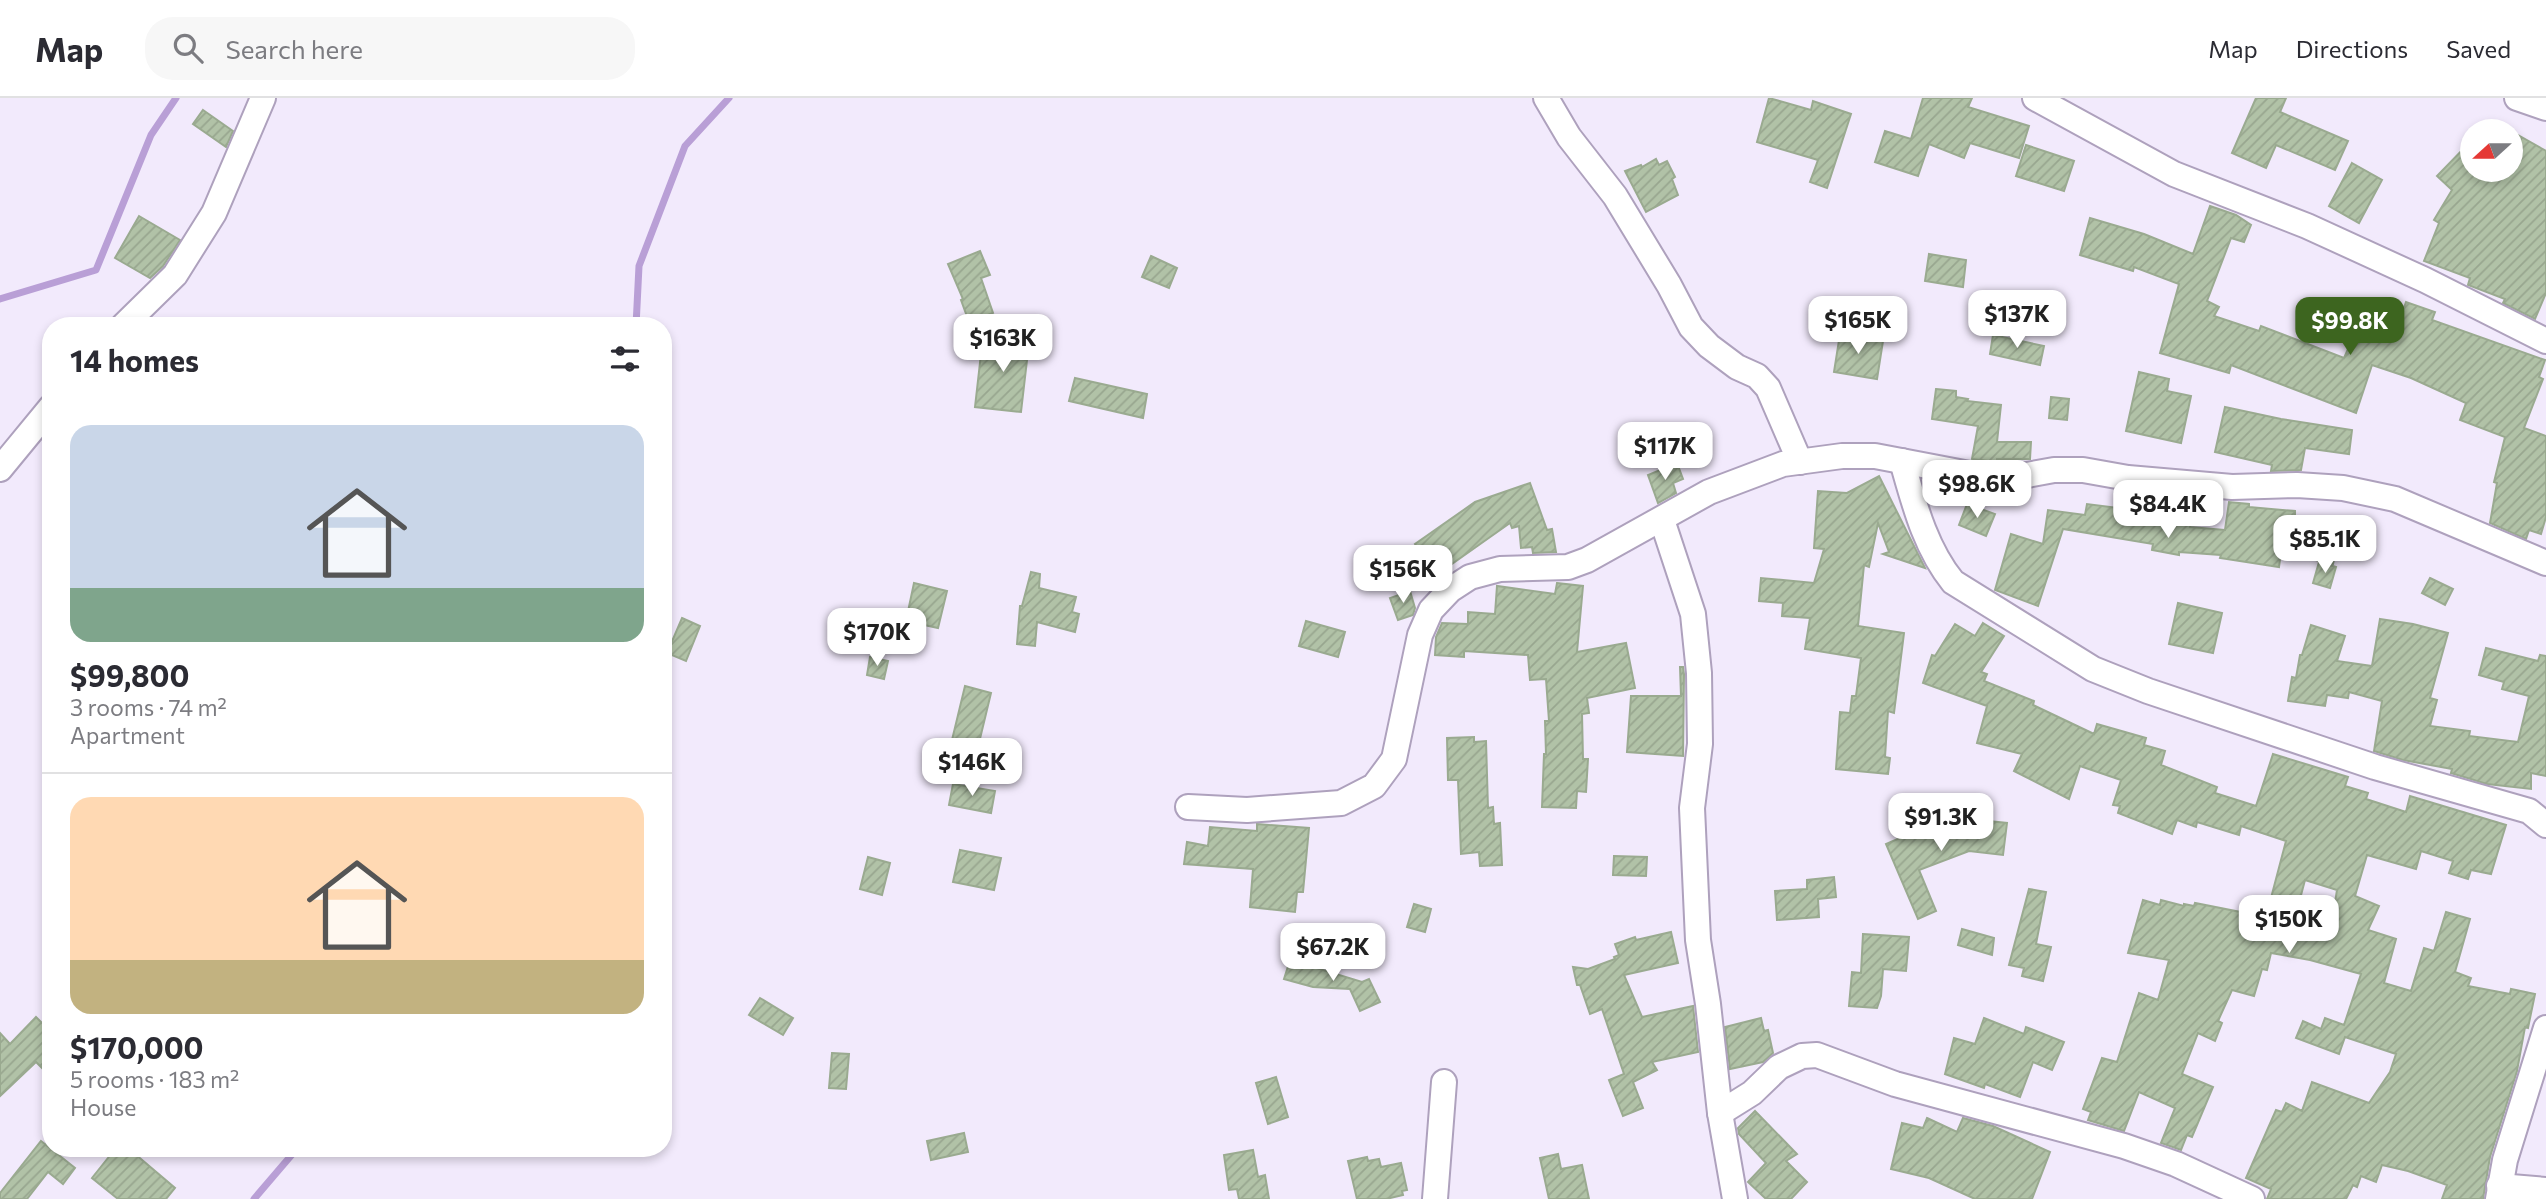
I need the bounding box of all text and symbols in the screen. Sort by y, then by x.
search box [145,17,635,80]
text: Map [35,28,103,69]
icon: search [169,29,207,67]
text: Search here [225,33,363,64]
text: Map [2208,34,2258,63]
text: Directions [2296,34,2408,63]
text: Saved [2446,34,2511,63]
north arrow [2460,119,2524,182]
map controls [2460,119,2523,182]
pin: $137K [1968,290,2066,350]
pin: $165K [1809,296,1907,356]
pin: $99.8K [2293,298,2407,357]
text: $137K [1984,299,2050,327]
text: $165K [1824,305,1892,333]
text: $99.8K [2311,306,2389,334]
pin: $163K [954,314,1052,374]
text: $163K [969,323,1037,351]
icon: filters [606,340,644,378]
text: 14 homes [70,341,199,378]
pin: $117K [1616,422,1714,482]
text: $117K [1634,431,1696,459]
pin: $98.6K [1920,460,2034,520]
text: $98.6K [1938,469,2016,497]
icon: home [294,470,420,596]
pin: $84.4K [2111,480,2225,540]
text: $84.4K [2129,489,2207,517]
pin: $85.1K [2268,516,2382,575]
text: $85.1K [2289,524,2361,552]
pin: $156K [1354,546,1452,605]
text: $156K [1369,554,1437,582]
pin: $170K [828,608,926,668]
text: $170K [843,617,911,645]
text: $99,800 [70,656,189,693]
text: 3 rooms · 74 m² [70,693,227,721]
text: Apartment [70,721,185,749]
pin: $146K [923,738,1021,798]
text: $146K [938,747,1006,775]
pin: $91.3K [1884,794,1998,853]
text: $91.3K [1904,802,1978,830]
icon: home [294,842,420,968]
pin: $150K [2240,896,2338,955]
text: $150K [2255,904,2323,932]
pin: $67.2K [1276,924,1390,983]
text: $67.2K [1296,932,1370,960]
text: $170,000 [70,1028,204,1065]
text: 5 rooms · 183 m² [70,1065,239,1093]
text: House [70,1093,136,1121]

